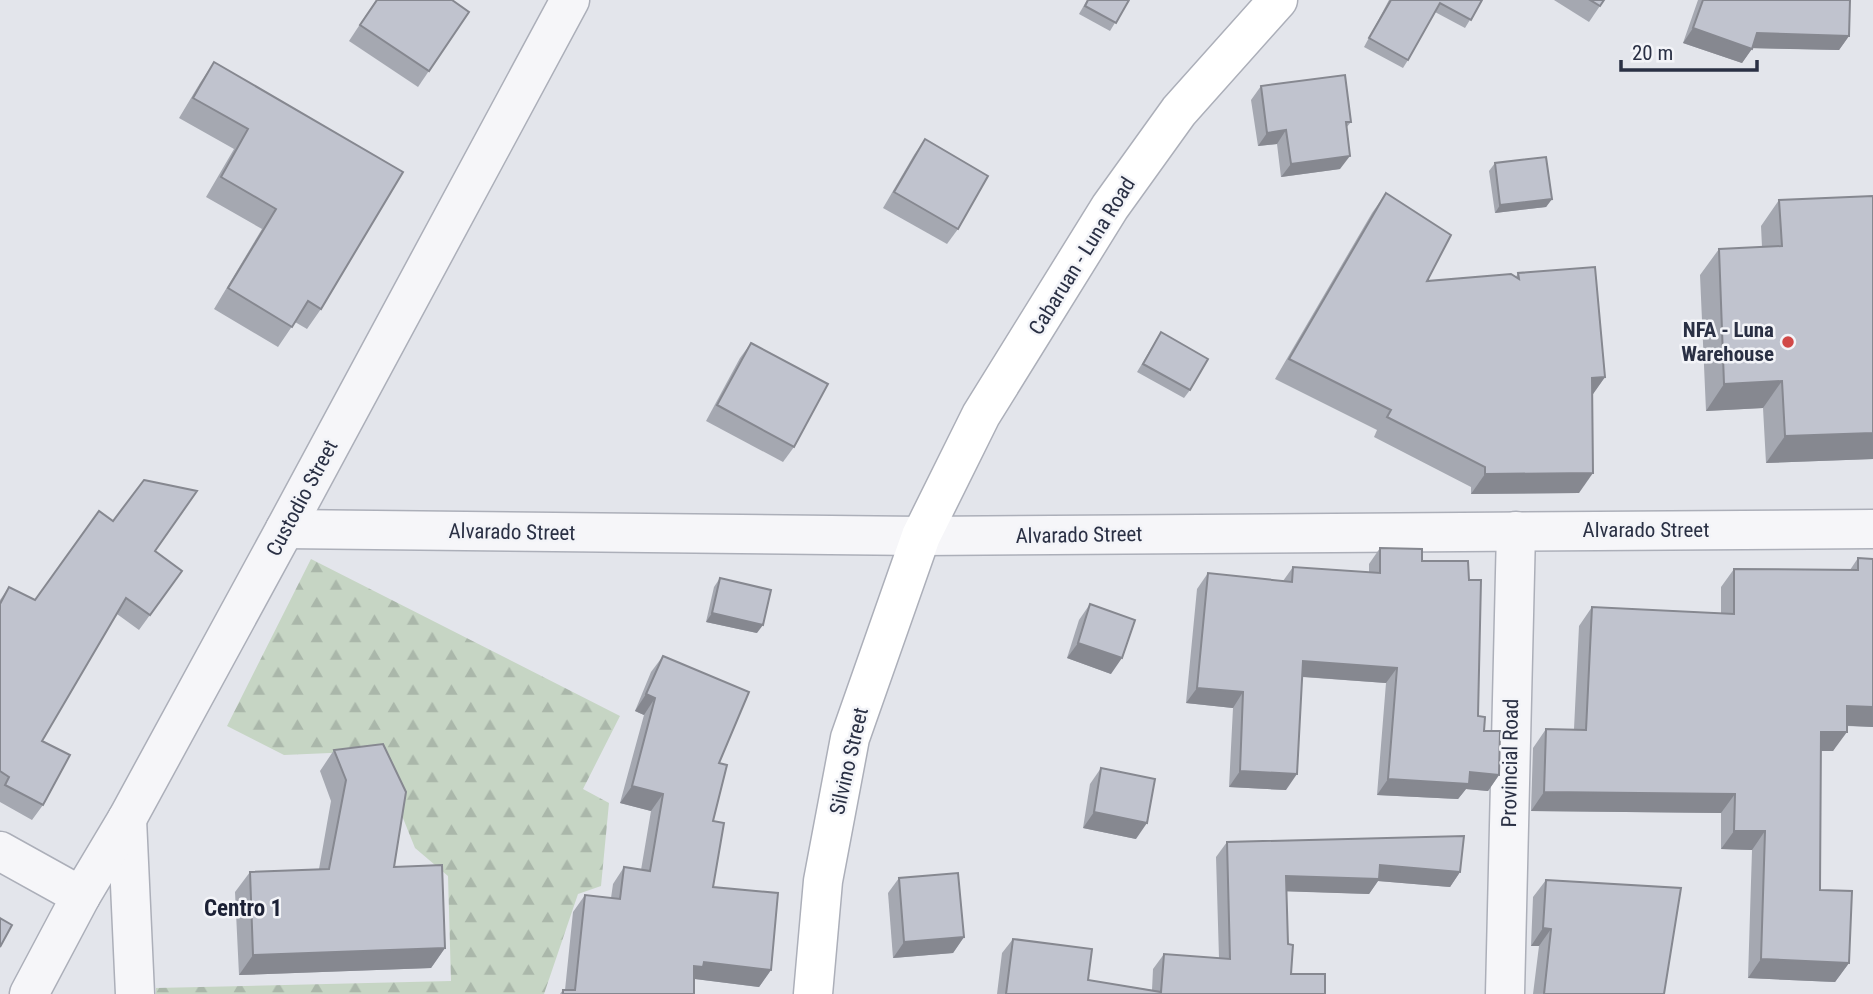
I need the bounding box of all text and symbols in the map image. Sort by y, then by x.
scale bar [1621,28,1758,72]
text: 20 m [1632,41,1673,65]
street label: Cabaruan - Luna Road [1024,173,1140,339]
place label: NFA - Luna Warehouse [1681,318,1774,366]
marker: NFA - Luna Warehouse [1780,334,1796,350]
street label: Custodio Street [261,436,343,560]
street label: Alvarado Street [1583,518,1709,542]
street label: Alvarado Street [448,519,576,545]
street label: Alvarado Street [1015,522,1143,548]
street label: Provincial Road [1497,699,1523,827]
street label: Silvino Street [825,705,873,817]
district label: Centro 1 [204,895,282,922]

